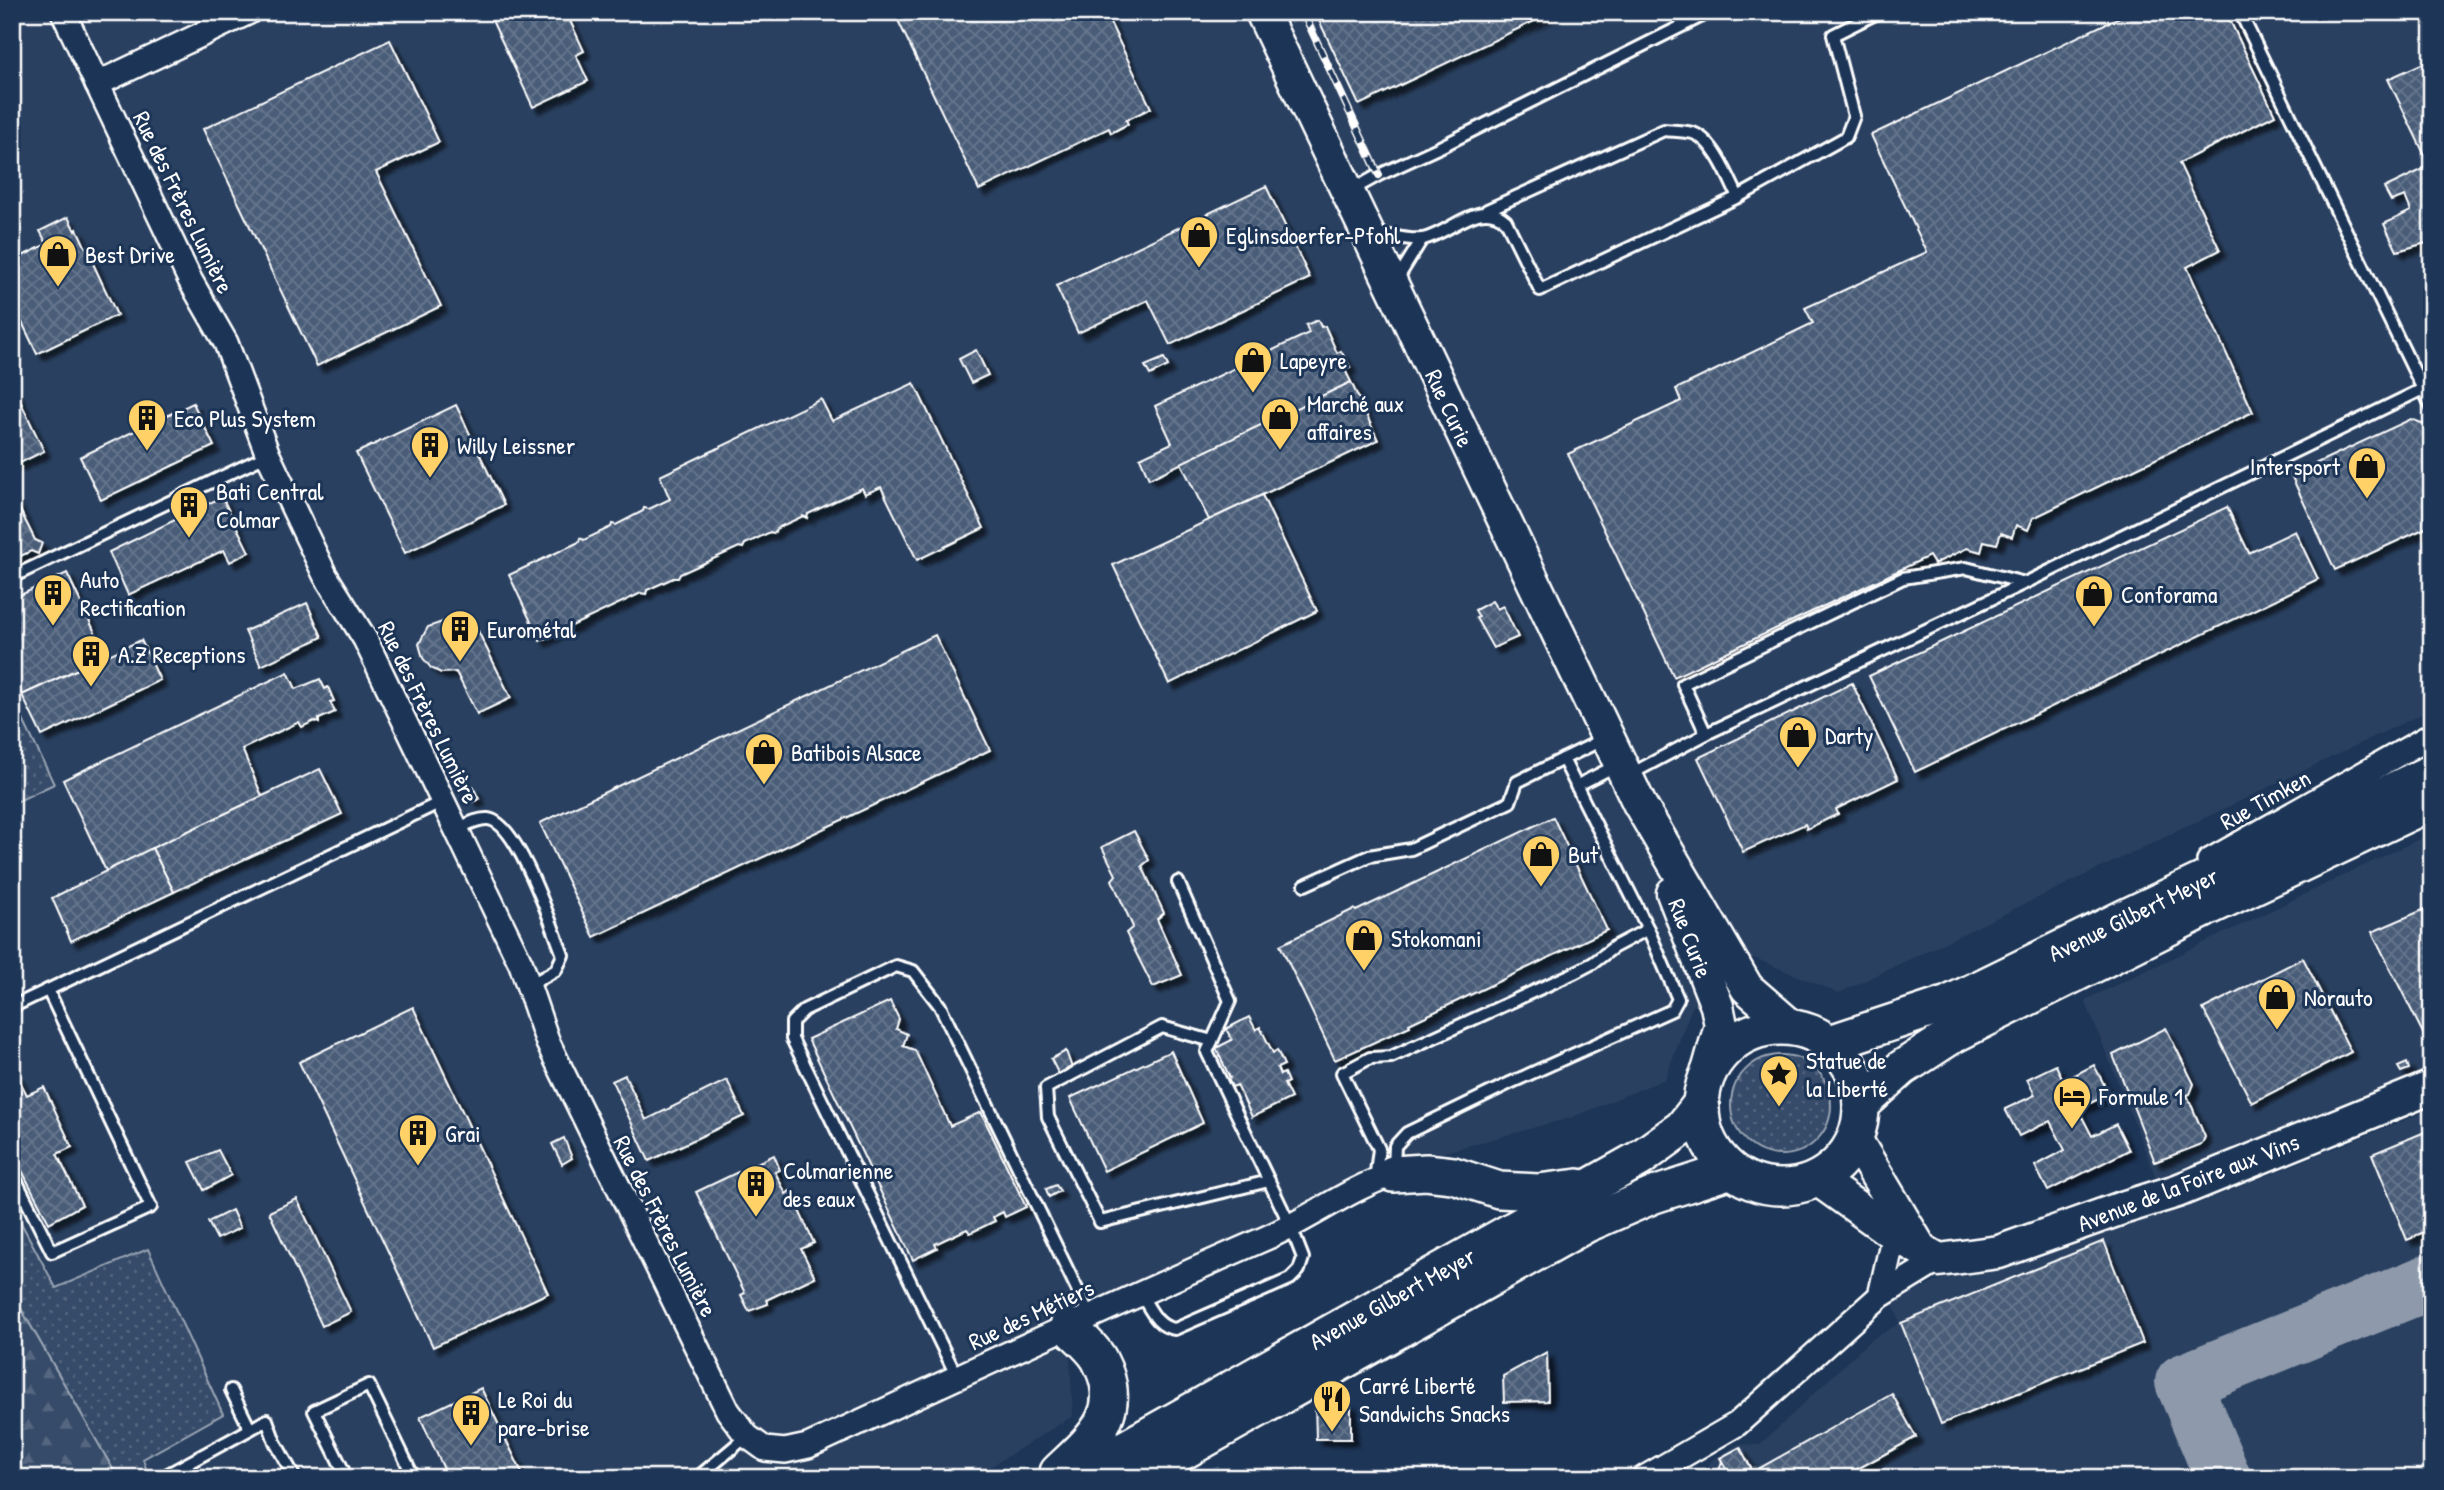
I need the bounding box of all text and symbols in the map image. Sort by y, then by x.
street label: Rue des Frères Lumière [126,105,242,299]
shop icon: Eglinsdoerfer-Pfohl [1178,214,1220,269]
place label: Eglinsdoerfer-Pfohl [1226,219,1401,251]
shop icon: Best Drive [37,233,79,288]
place label: Best Drive [85,238,175,270]
shop icon: Lapeyre [1232,339,1274,394]
place label: Lapeyre [1280,344,1348,376]
street label: Rue Curie [1418,364,1482,453]
place label: Marché aux affaires [1307,387,1404,447]
shop icon: Marché aux affaires [1259,396,1301,451]
building icon: Eco Plus System [126,397,168,452]
place label: Eco Plus System [174,402,316,434]
building icon: Willy Leissner [409,424,451,479]
place label: Willy Leissner [457,429,575,461]
shop icon: Intersport [2346,445,2388,500]
place label: Intersport [2250,450,2341,482]
place label: Bati Central Colmar [216,475,324,535]
building icon: Bati Central Colmar [168,484,210,539]
place label: Auto Rectification [80,563,186,623]
building icon: Auto Rectification [32,572,74,627]
shop icon: Conforama [2073,573,2115,628]
place label: Conforama [2121,578,2217,610]
building icon: Eurométal [439,608,481,663]
place label: Eurométal [487,613,577,645]
street label: Rue des Frères Lumière [371,615,487,809]
building icon: A.Z Receptions [70,633,112,688]
place label: A.Z Receptions [118,638,246,670]
shop icon: Darty [1777,714,1819,769]
place label: Darty [1825,719,1873,751]
shop icon: Batibois Alsace [743,731,785,786]
place label: Batibois Alsace [791,736,922,768]
street label: Rue Timken [2214,761,2316,837]
shop icon: But [1520,833,1562,888]
place label: But [1568,838,1599,870]
street label: Avenue Gilbert Meyer [2043,859,2223,969]
street label: Rue Curie [1661,894,1721,983]
shop icon: Stokomani [1343,917,1385,972]
place label: Stokomani [1391,922,1482,954]
shop icon: Norauto [2256,976,2298,1031]
place label: Norauto [2304,981,2373,1013]
place label: Statue de la Liberté [1806,1044,1889,1104]
place icon: Statue de la Liberté [1758,1053,1800,1108]
hotel icon: Formule 1 [2051,1075,2093,1130]
place label: Formule 1 [2098,1080,2183,1112]
building icon: Grai [397,1112,439,1167]
place label: Grai [445,1117,481,1149]
street label: Avenue de la Foire aux Vins [2073,1125,2303,1239]
street label: Rue des Frères Lumière [607,1130,726,1322]
place label: Colmarienne des eaux [783,1154,894,1214]
building icon: Colmarienne des eaux [735,1163,777,1218]
street label: Avenue Gilbert Meyer [1303,1239,1481,1357]
street label: Rue des Métiers [963,1271,1099,1357]
place label: Carré Liberté Sandwichs Snacks [1359,1369,1510,1429]
restaurant icon: Carré Liberté Sandwichs Snacks [1311,1378,1353,1433]
place label: Le Roi du pare-brise [498,1383,590,1443]
building icon: Le Roi du pare-brise [450,1392,492,1447]

